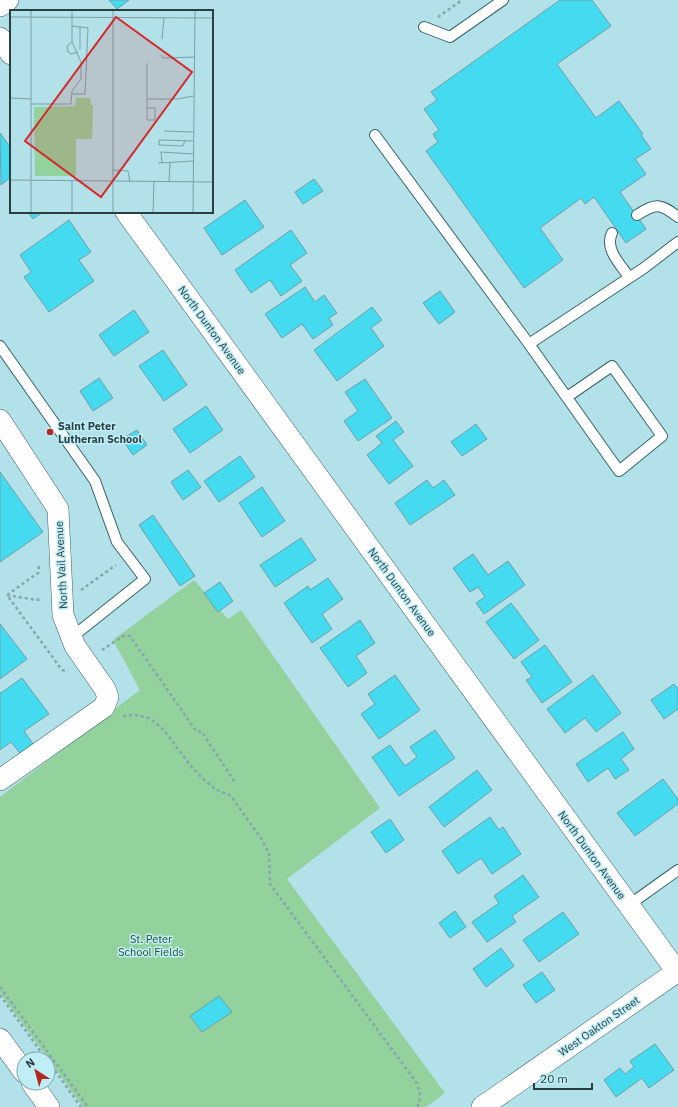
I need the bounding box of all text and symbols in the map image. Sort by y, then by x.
inset map [10,10,213,213]
street label: North Dunton Avenue [175,283,249,377]
place label: Saint Peter Lutheran School [58,419,142,446]
marker: Saint Peter Lutheran School [45,427,55,437]
street label: North Vail Avenue [52,521,70,609]
street label: North Dunton Avenue [365,545,439,639]
street label: North Dunton Avenue [555,808,629,902]
park label: St. Peter School Fields [118,932,184,959]
street label: West Oakton Street [556,993,642,1059]
north arrow [16,1051,56,1091]
text: N [23,1055,37,1071]
scale bar [534,1065,592,1091]
text: 20 m [540,1071,568,1086]

